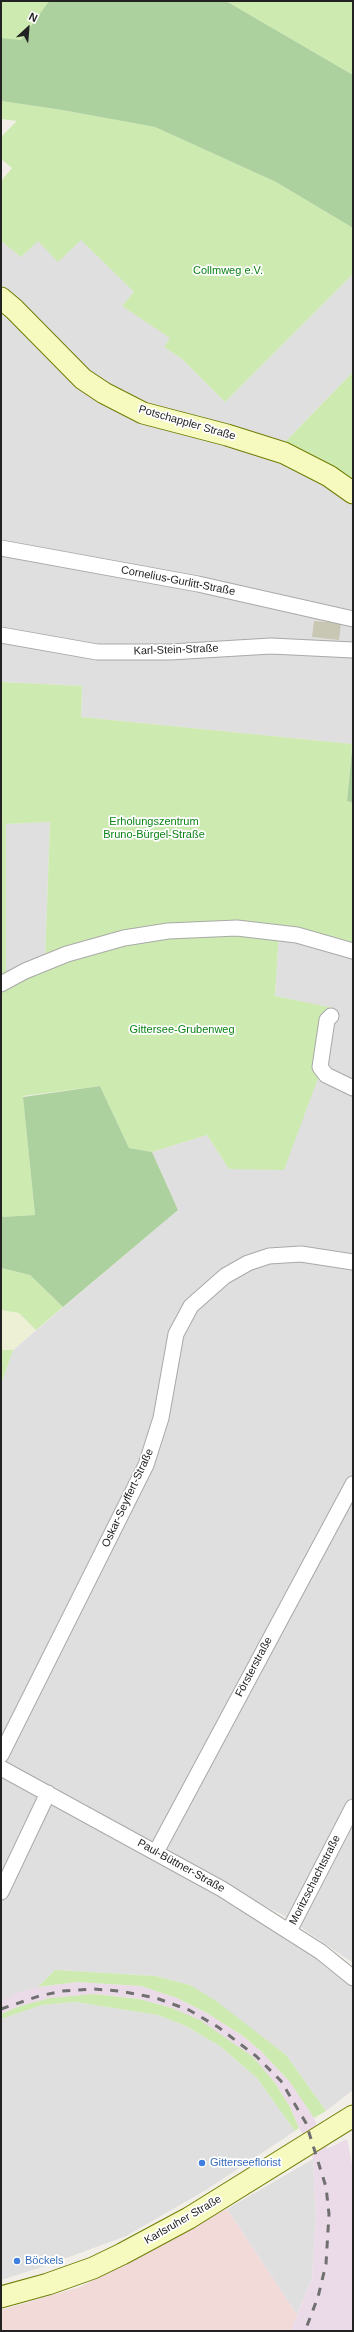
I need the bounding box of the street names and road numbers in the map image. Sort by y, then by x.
street label: Potschappler Straße [137,403,237,443]
street label: Cornelius-Gurlitt-Straße [120,563,236,599]
street label: Karl-Stein-Straße [133,642,219,658]
street label: Oskar-Seyffert-Straße [99,1447,157,1549]
street label: Försterstraße [233,1635,275,1699]
street label: Moritzschachtstraße [287,1833,343,1927]
street label: Paul-Büttner-Straße [135,1837,227,1895]
street label: Karlsruher Straße [142,2193,224,2247]

